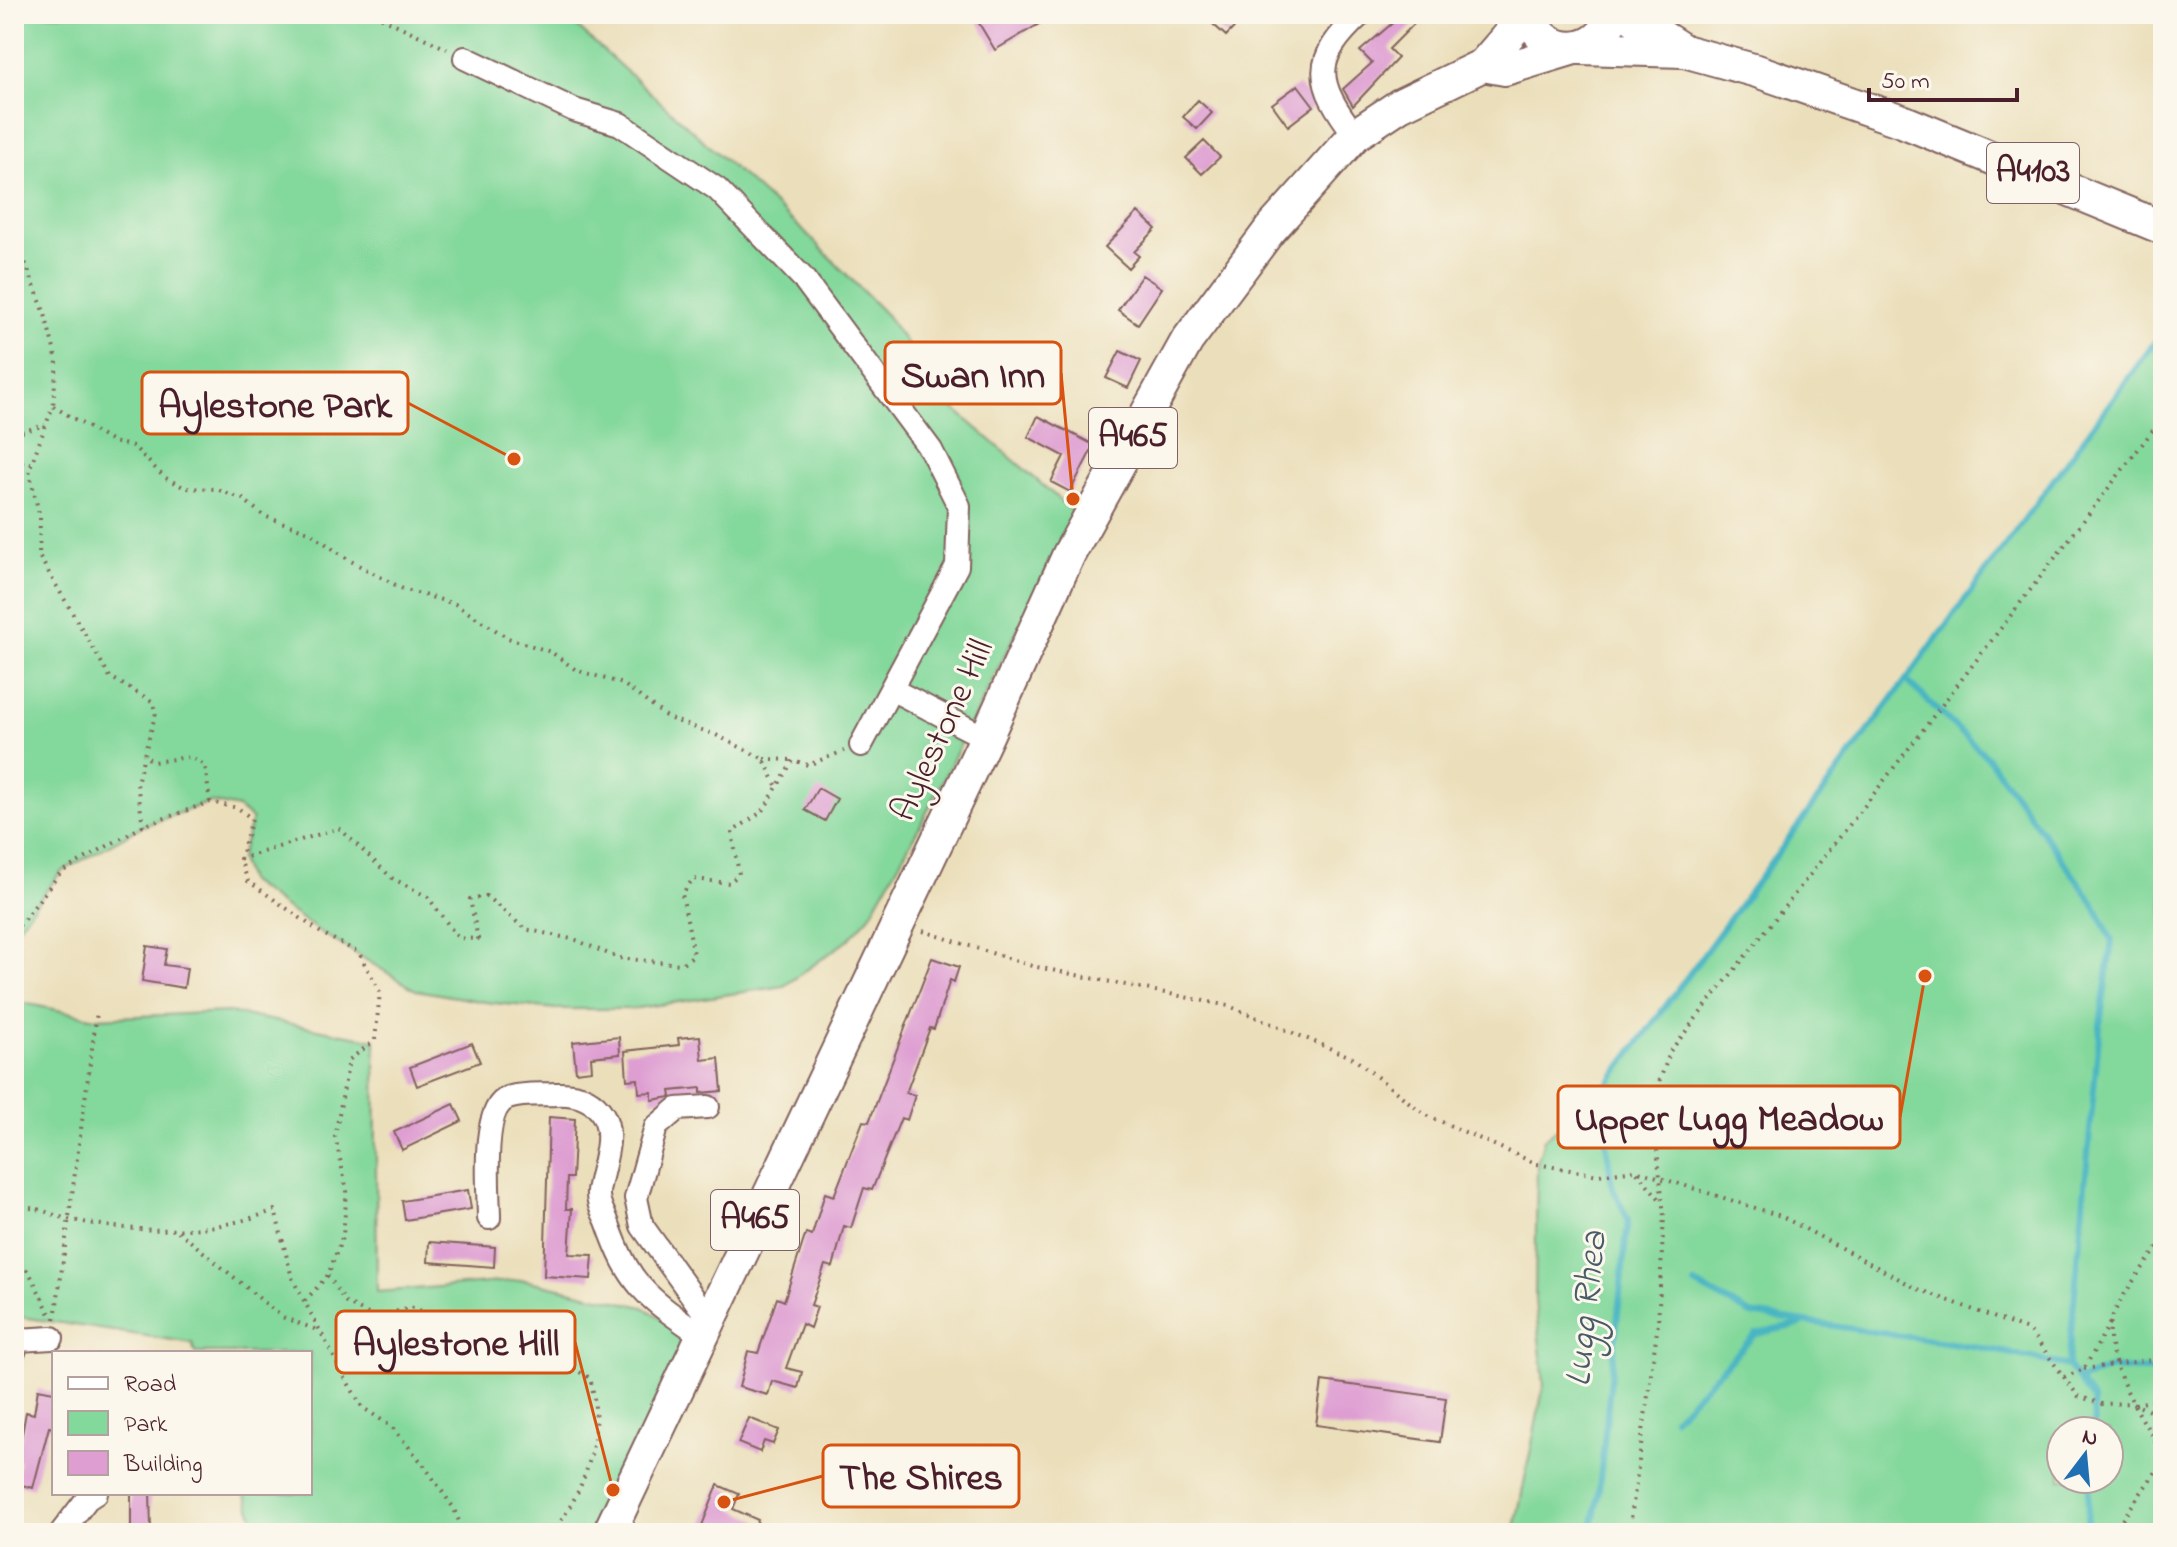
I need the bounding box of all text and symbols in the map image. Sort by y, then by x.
scale bar [1869,52,2017,102]
text: 50 m [1881,65,1930,100]
road number: A4103 [1987,143,2079,203]
callout: Swan Inn [885,342,1061,404]
text: Swan Inn [901,350,1045,406]
callout: Aylestone Park [142,372,408,434]
text: Aylestone Park [158,380,393,436]
road number: A465 [1089,408,1177,468]
street label: Aylestone Hill [879,631,1009,831]
callout: Upper Lugg Meadow [1558,1086,1900,1148]
text: Upper Lugg Meadow [1574,1093,1884,1149]
road number: A465 [711,1190,799,1250]
water label: Lugg Rhea [1552,1228,1624,1389]
callout: Aylestone Hill [336,1311,575,1373]
text: Aylestone Hill [353,1318,559,1374]
legend [52,1351,312,1495]
text: Road [124,1368,177,1403]
text: Park [124,1408,168,1443]
north arrow [2045,1415,2125,1495]
text: N [2078,1421,2101,1456]
callout: The Shires [823,1445,1019,1507]
text: Building [123,1448,203,1483]
text: The Shires [839,1452,1003,1508]

